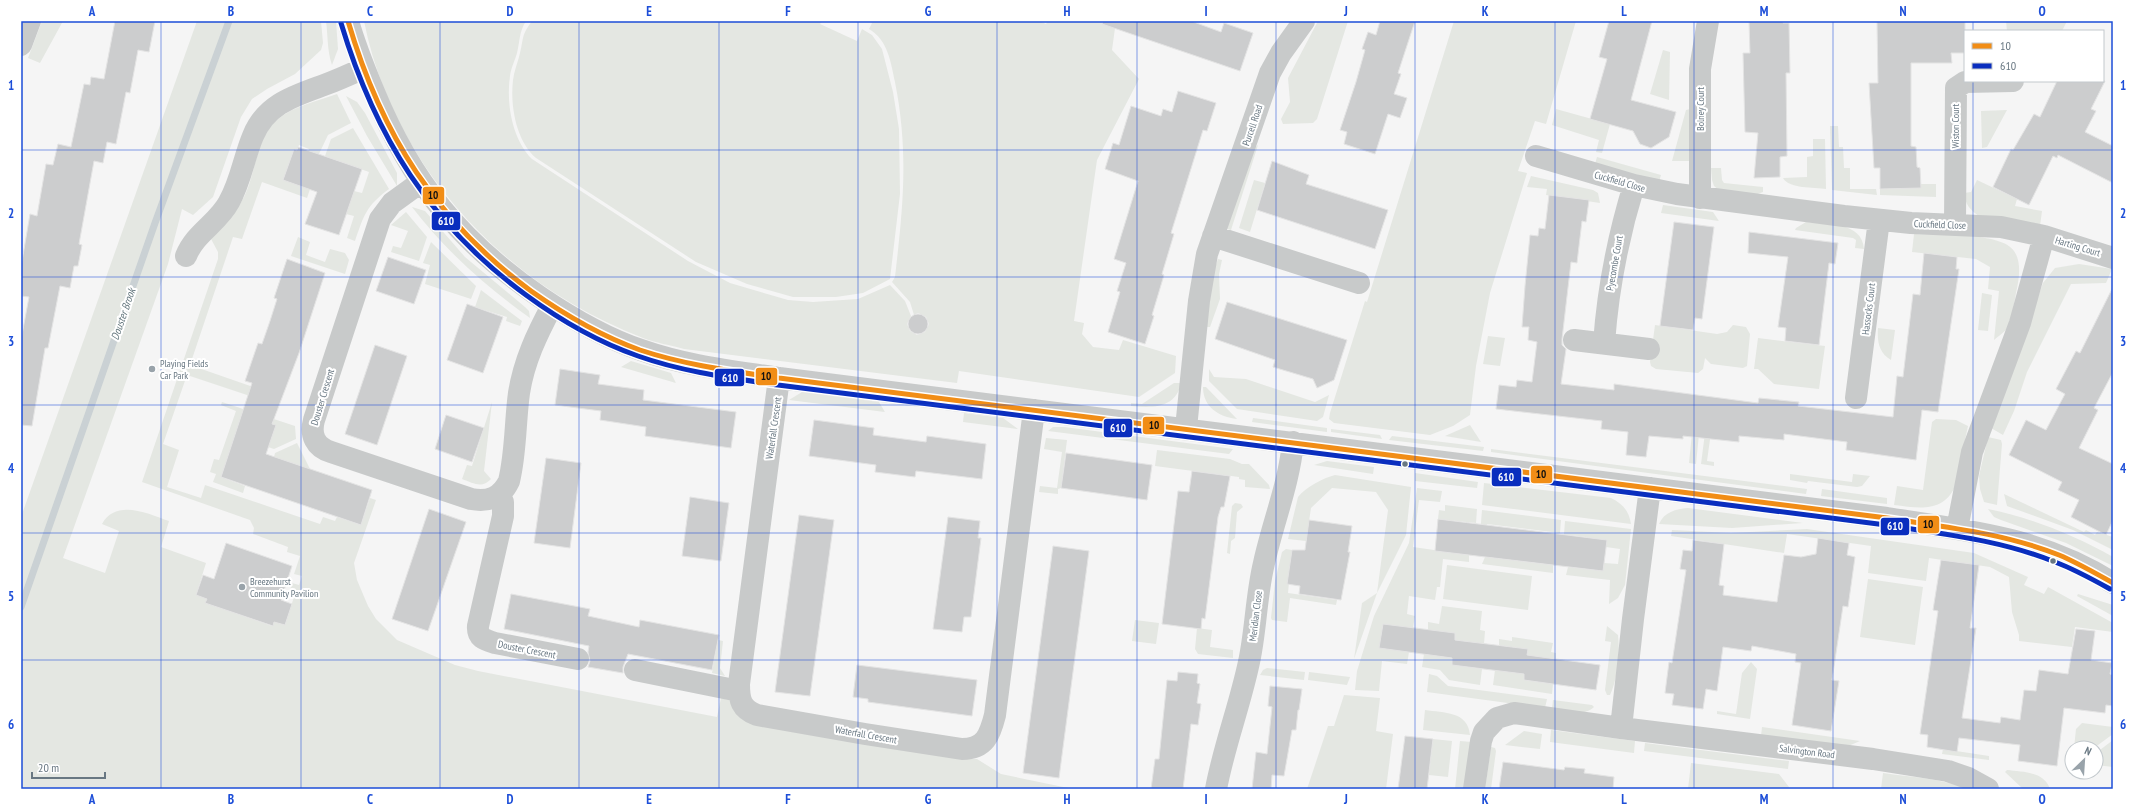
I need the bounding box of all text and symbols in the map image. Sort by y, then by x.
text: A [88,3,96,20]
text: B [228,3,234,20]
text: C [367,3,373,20]
text: D [507,3,514,20]
text: E [646,3,652,20]
text: F [785,3,791,20]
text: G [925,3,932,20]
text: H [1064,3,1071,20]
text: I [1204,3,1208,20]
text: J [1343,3,1348,20]
text: K [1482,3,1489,20]
text: L [1621,3,1627,20]
text: M [1760,3,1769,20]
text: N [1899,3,1907,20]
text: O [2038,3,2046,20]
legend [1964,30,2104,82]
text: 10 [2000,38,2011,53]
text: 610 [2000,58,2016,73]
text: 1 [8,77,14,94]
text: 1 [2120,77,2126,94]
street label: Bolney Court [1694,87,1707,131]
street label: Purcell Road [1239,103,1266,147]
street label: Wiston Court [1949,104,1962,148]
street label: Cuckfield Close [1593,168,1647,195]
line badge: 10 [422,186,445,205]
text: 10 [428,188,438,202]
text: 2 [8,205,14,222]
text: 2 [2120,205,2126,222]
line badge: 610 [431,211,461,231]
text: 610 [438,214,454,228]
street label: Cuckfield Close [1914,217,1966,232]
street label: Harting Court [2054,233,2102,260]
street label: Pyecombe Court [1603,234,1626,292]
street label: Hassocks Court [1859,282,1878,336]
water label: Douster Brook [108,285,139,342]
text: 3 [8,333,14,350]
text: 3 [2120,333,2126,350]
place label: Playing Fields Car Park [160,357,209,382]
marker: Playing Fields Car Park [147,364,157,374]
street label: Douster Crescent [308,367,337,427]
line badge: 10 [755,367,778,386]
line badge: 610 [714,368,745,387]
text: 10 [761,369,771,383]
text: 610 [722,371,738,385]
street label: Waterfall Crescent [763,396,784,460]
line badge: 10 [1142,416,1165,435]
line badge: 610 [1103,418,1133,438]
text: 10 [1149,418,1159,432]
text: 610 [1110,421,1126,435]
unlabelled marker [1400,459,1410,469]
text: 4 [8,460,15,477]
text: 4 [2120,460,2127,477]
line badge: 10 [1530,465,1553,484]
line badge: 610 [1491,467,1522,487]
text: 10 [1536,467,1546,481]
text: 610 [1498,470,1514,484]
line badge: 10 [1917,515,1940,534]
line badge: 610 [1880,517,1910,536]
text: 10 [1923,517,1933,531]
text: 610 [1887,519,1903,533]
unlabelled marker [2048,556,2058,566]
place label: Breezehurst Community Pavilion [250,575,318,600]
marker: Breezehurst Community Pavilion [237,582,247,592]
text: 5 [8,588,14,605]
text: 5 [2120,588,2126,605]
street label: Meridian Close [1246,590,1265,642]
street label: Douster Crescent [497,638,557,661]
text: 6 [8,716,14,733]
text: 6 [2120,716,2126,733]
street label: Waterfall Crescent [834,723,898,746]
north arrow [2064,740,2104,780]
street label: Salvington Road [1778,742,1835,761]
text: N [2083,743,2094,759]
scale bar [32,754,105,780]
text: 20 m [38,760,59,775]
text: A [88,791,96,808]
text: B [228,791,234,808]
text: C [367,791,373,808]
text: D [507,791,514,808]
text: E [646,791,652,808]
text: F [785,791,791,808]
text: G [925,791,932,808]
text: H [1064,791,1071,808]
text: I [1204,791,1208,808]
text: J [1343,791,1348,808]
text: K [1482,791,1489,808]
text: L [1621,791,1627,808]
text: M [1760,791,1769,808]
text: N [1899,791,1907,808]
text: O [2038,791,2046,808]

